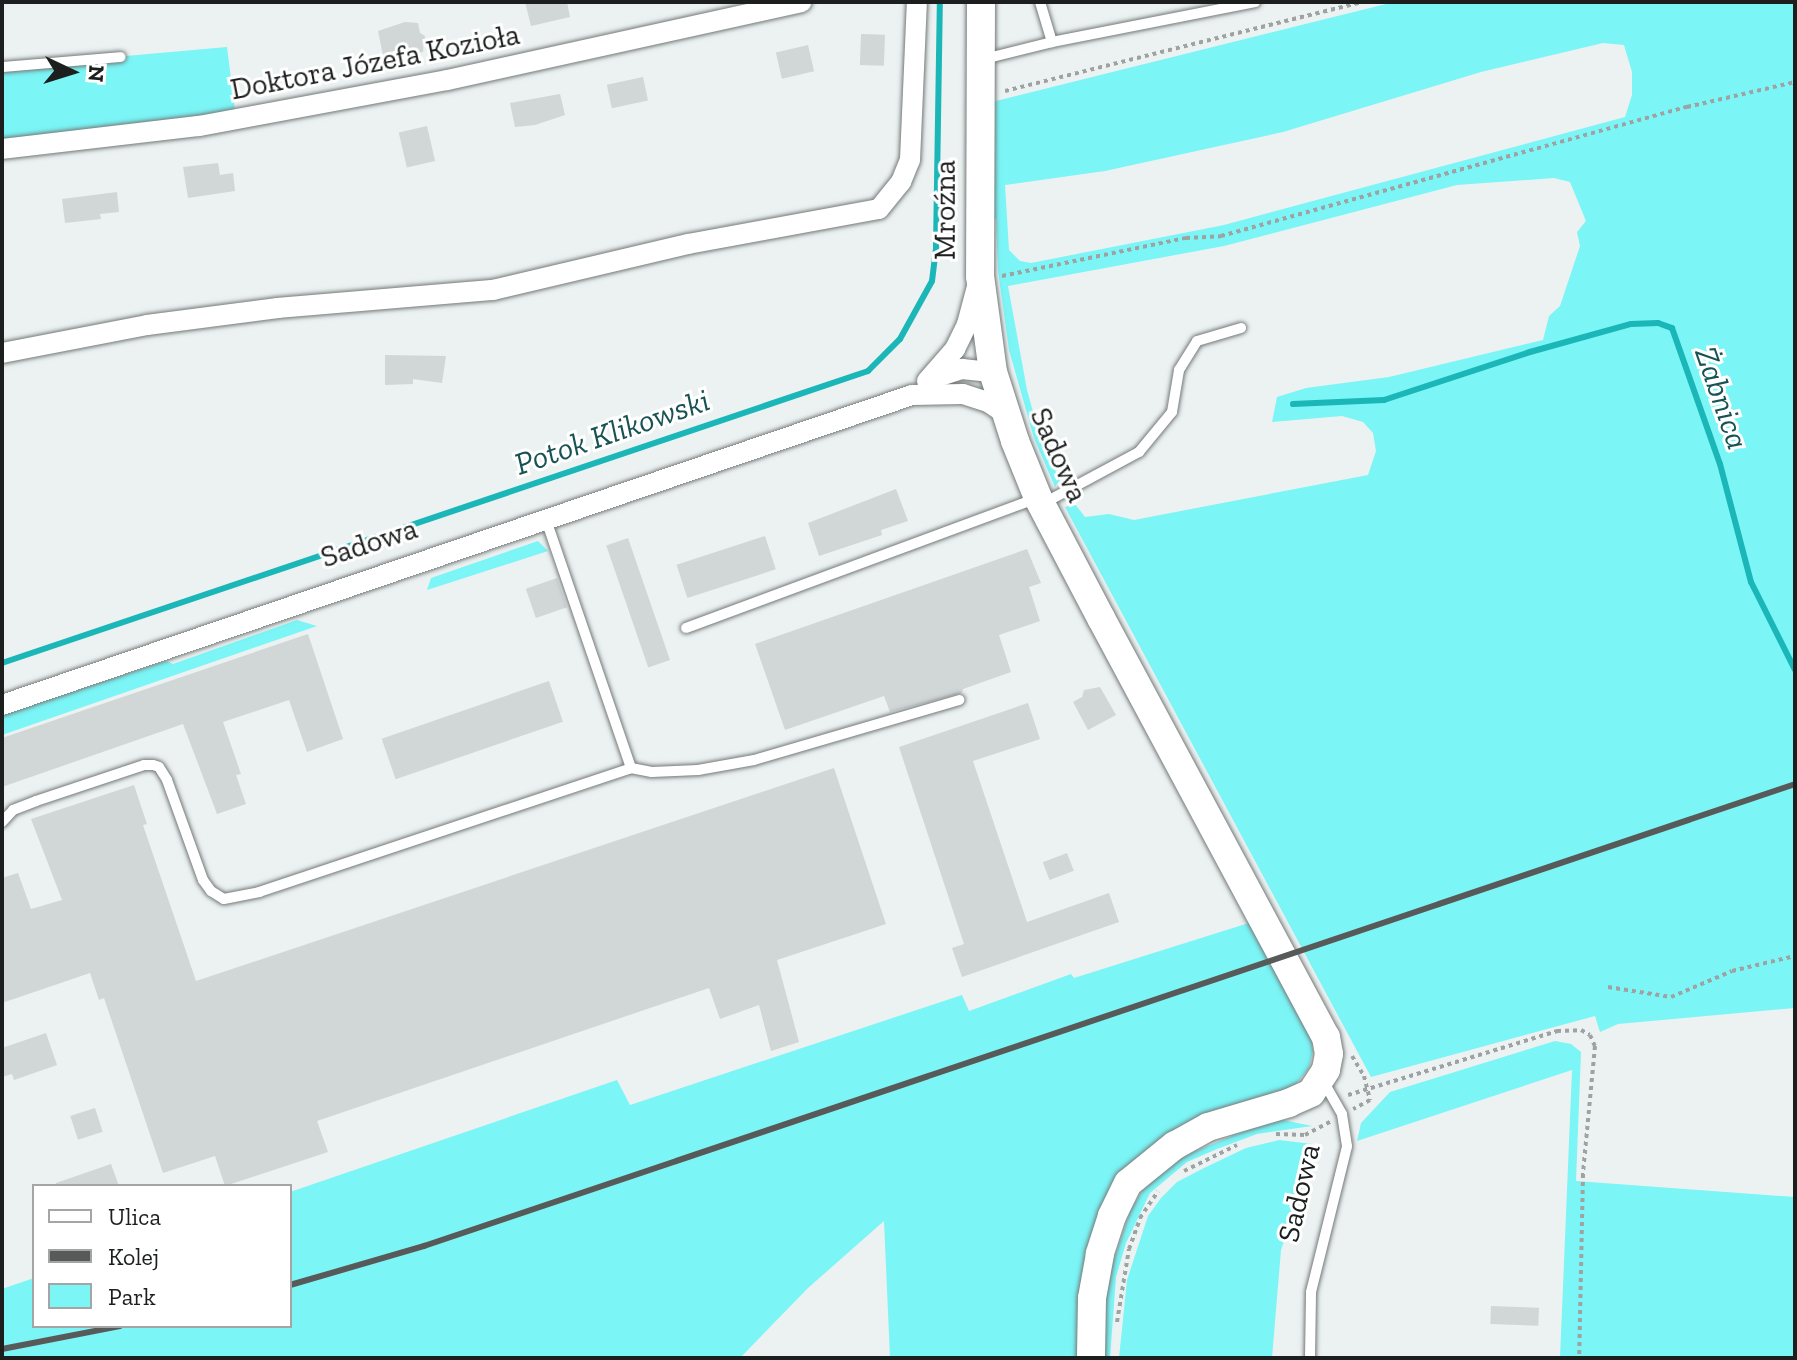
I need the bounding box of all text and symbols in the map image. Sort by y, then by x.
street label: Doktora Józefa Kozioła [227,16,523,108]
north arrow [32,32,112,112]
text: N [82,64,110,83]
street label: Mroźna [927,160,963,260]
water label: Żabnica [1687,342,1757,454]
water label: Potok Klikowski [509,381,715,483]
street label: Sadowa [1022,402,1096,508]
street label: Sadowa [316,511,422,575]
street label: Sadowa [1270,1140,1328,1246]
legend [32,1184,292,1328]
text: Ulica [108,1202,161,1231]
text: Kolej [108,1242,159,1271]
text: Park [108,1282,156,1311]

